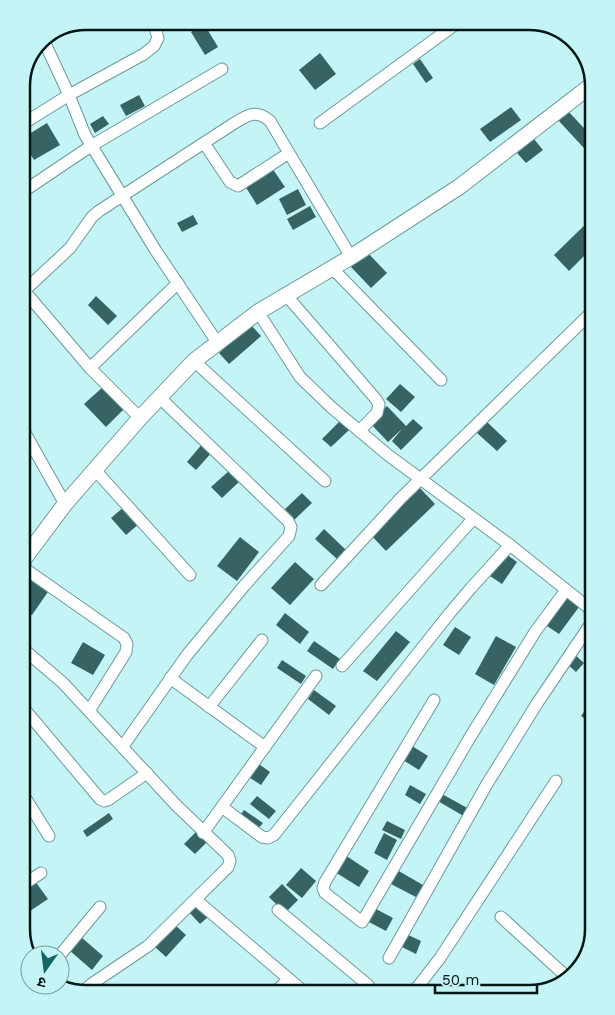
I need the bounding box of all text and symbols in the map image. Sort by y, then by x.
north arrow [20,945,70,995]
scale bar [435,962,538,994]
text: 50 m [442,971,479,989]
text: उ [35,974,48,991]

